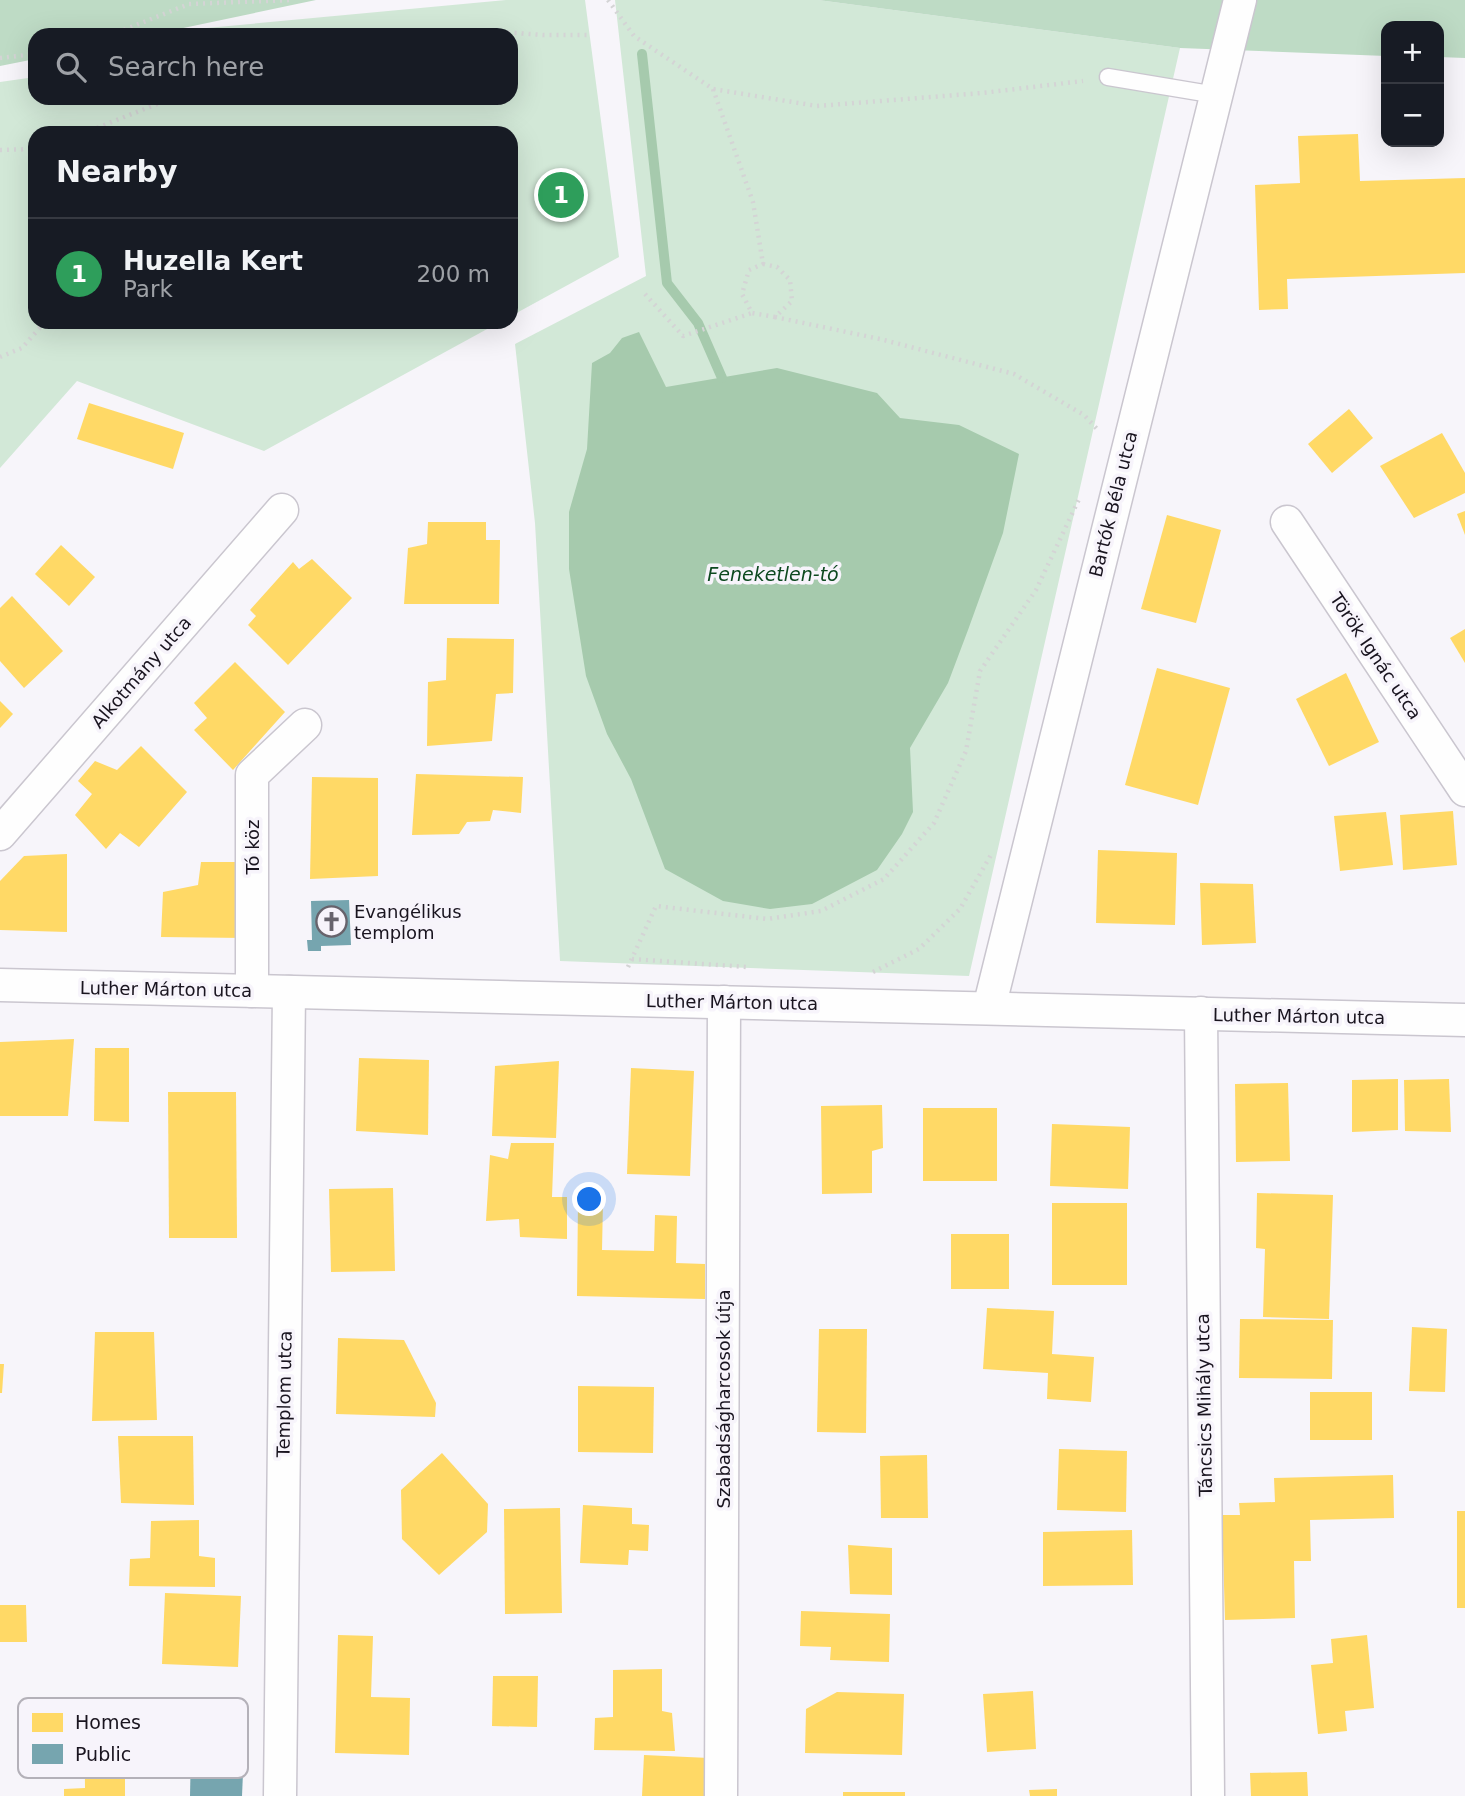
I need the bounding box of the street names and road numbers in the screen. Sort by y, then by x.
street label: Bartók Béla utca [1085,429,1141,579]
street label: Török Ignác utca [1325,588,1426,723]
street label: Alkotmány utca [87,612,195,732]
street label: Tó köz [242,820,263,875]
street label: Luther Márton utca [80,977,252,1001]
street label: Luther Márton utca [646,990,818,1014]
street label: Luther Márton utca [1213,1004,1385,1028]
street label: Szabadságharcosok útja [713,1289,734,1509]
street label: Táncsics Mihály utca [1192,1313,1216,1498]
street label: Templom utca [272,1331,296,1458]

